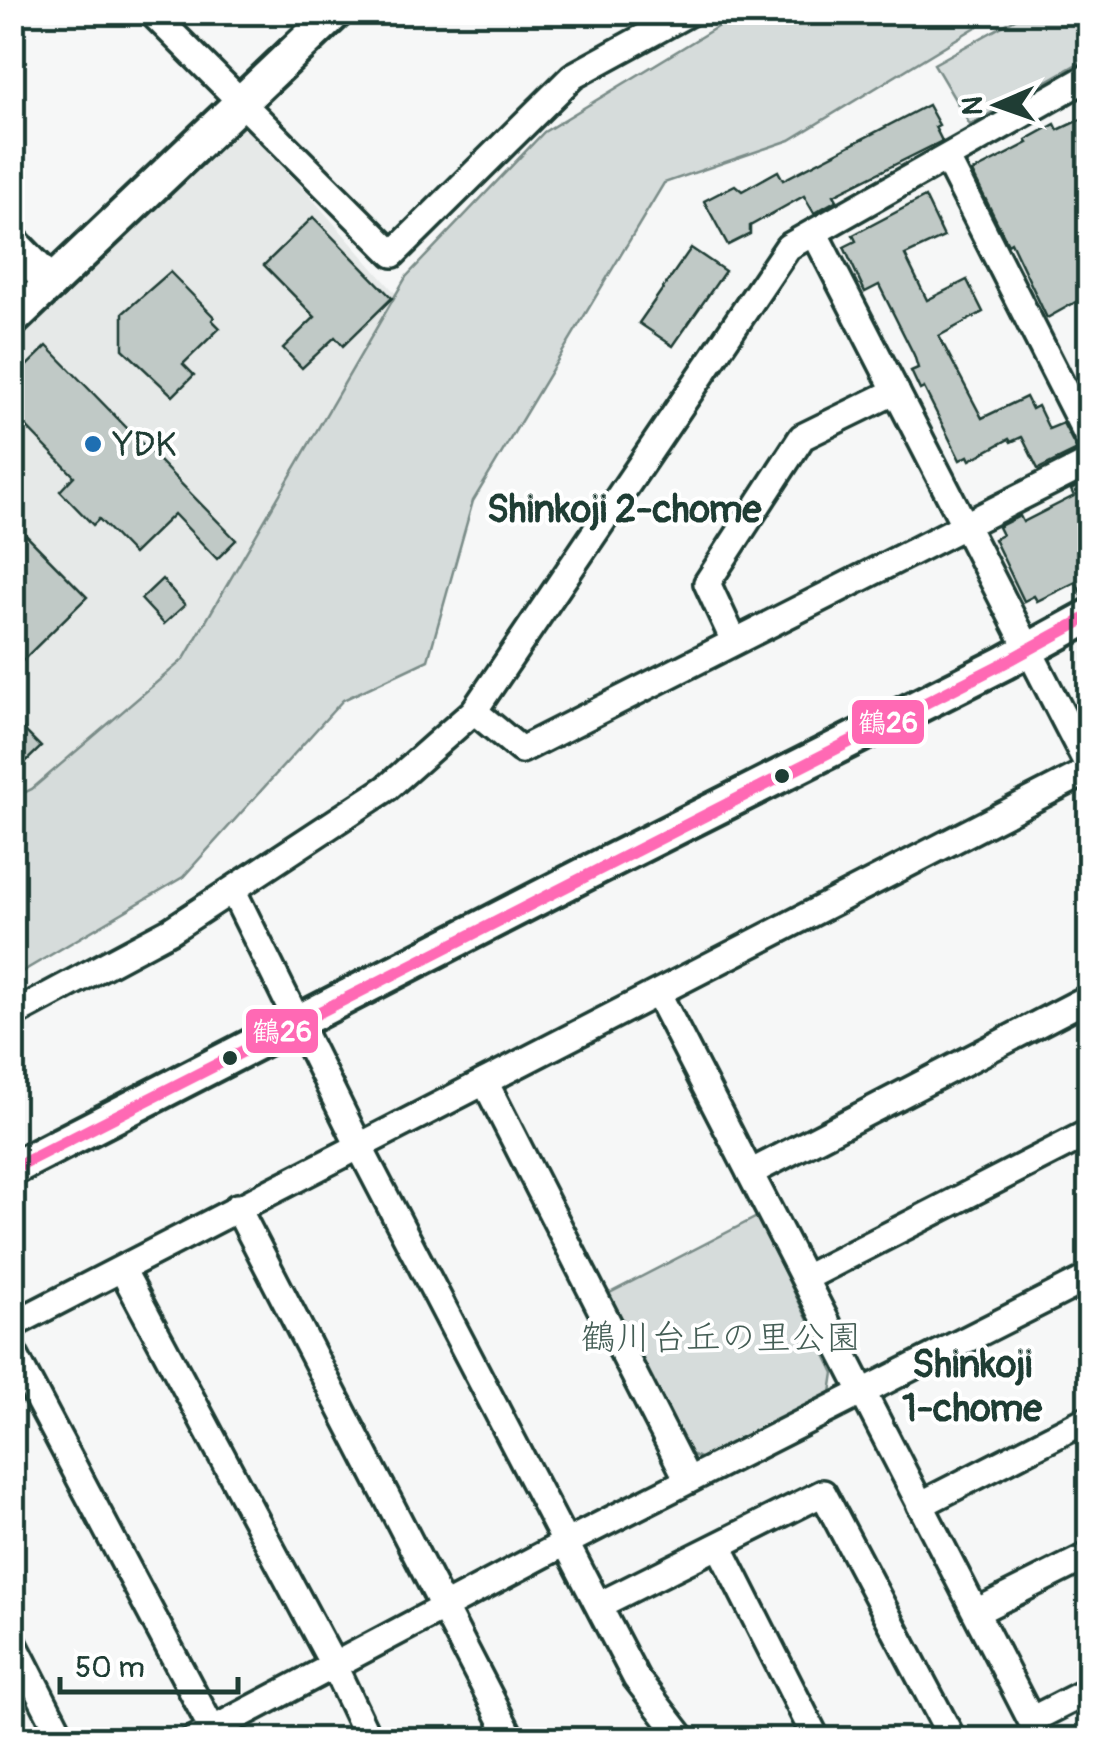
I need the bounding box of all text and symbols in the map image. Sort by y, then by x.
north arrow [947,55,1047,155]
text: N [956,96,991,116]
place label: YDK [112,423,176,467]
marker: YDK [82,433,104,455]
district label: Shinkoji 2-chome [487,486,763,534]
line badge: 鶴26 [850,698,926,746]
text: 鶴26 [858,706,918,741]
unlabelled marker [772,766,792,786]
line badge: 鶴26 [244,1007,320,1055]
text: 鶴26 [252,1015,312,1050]
unlabelled marker [220,1048,240,1068]
park label: 鶴川台丘の里公園 [581,1316,861,1360]
district label: Shinkoji 1-chome [902,1341,1043,1433]
scale bar [60,1632,238,1694]
text: 50 m [75,1649,145,1686]

